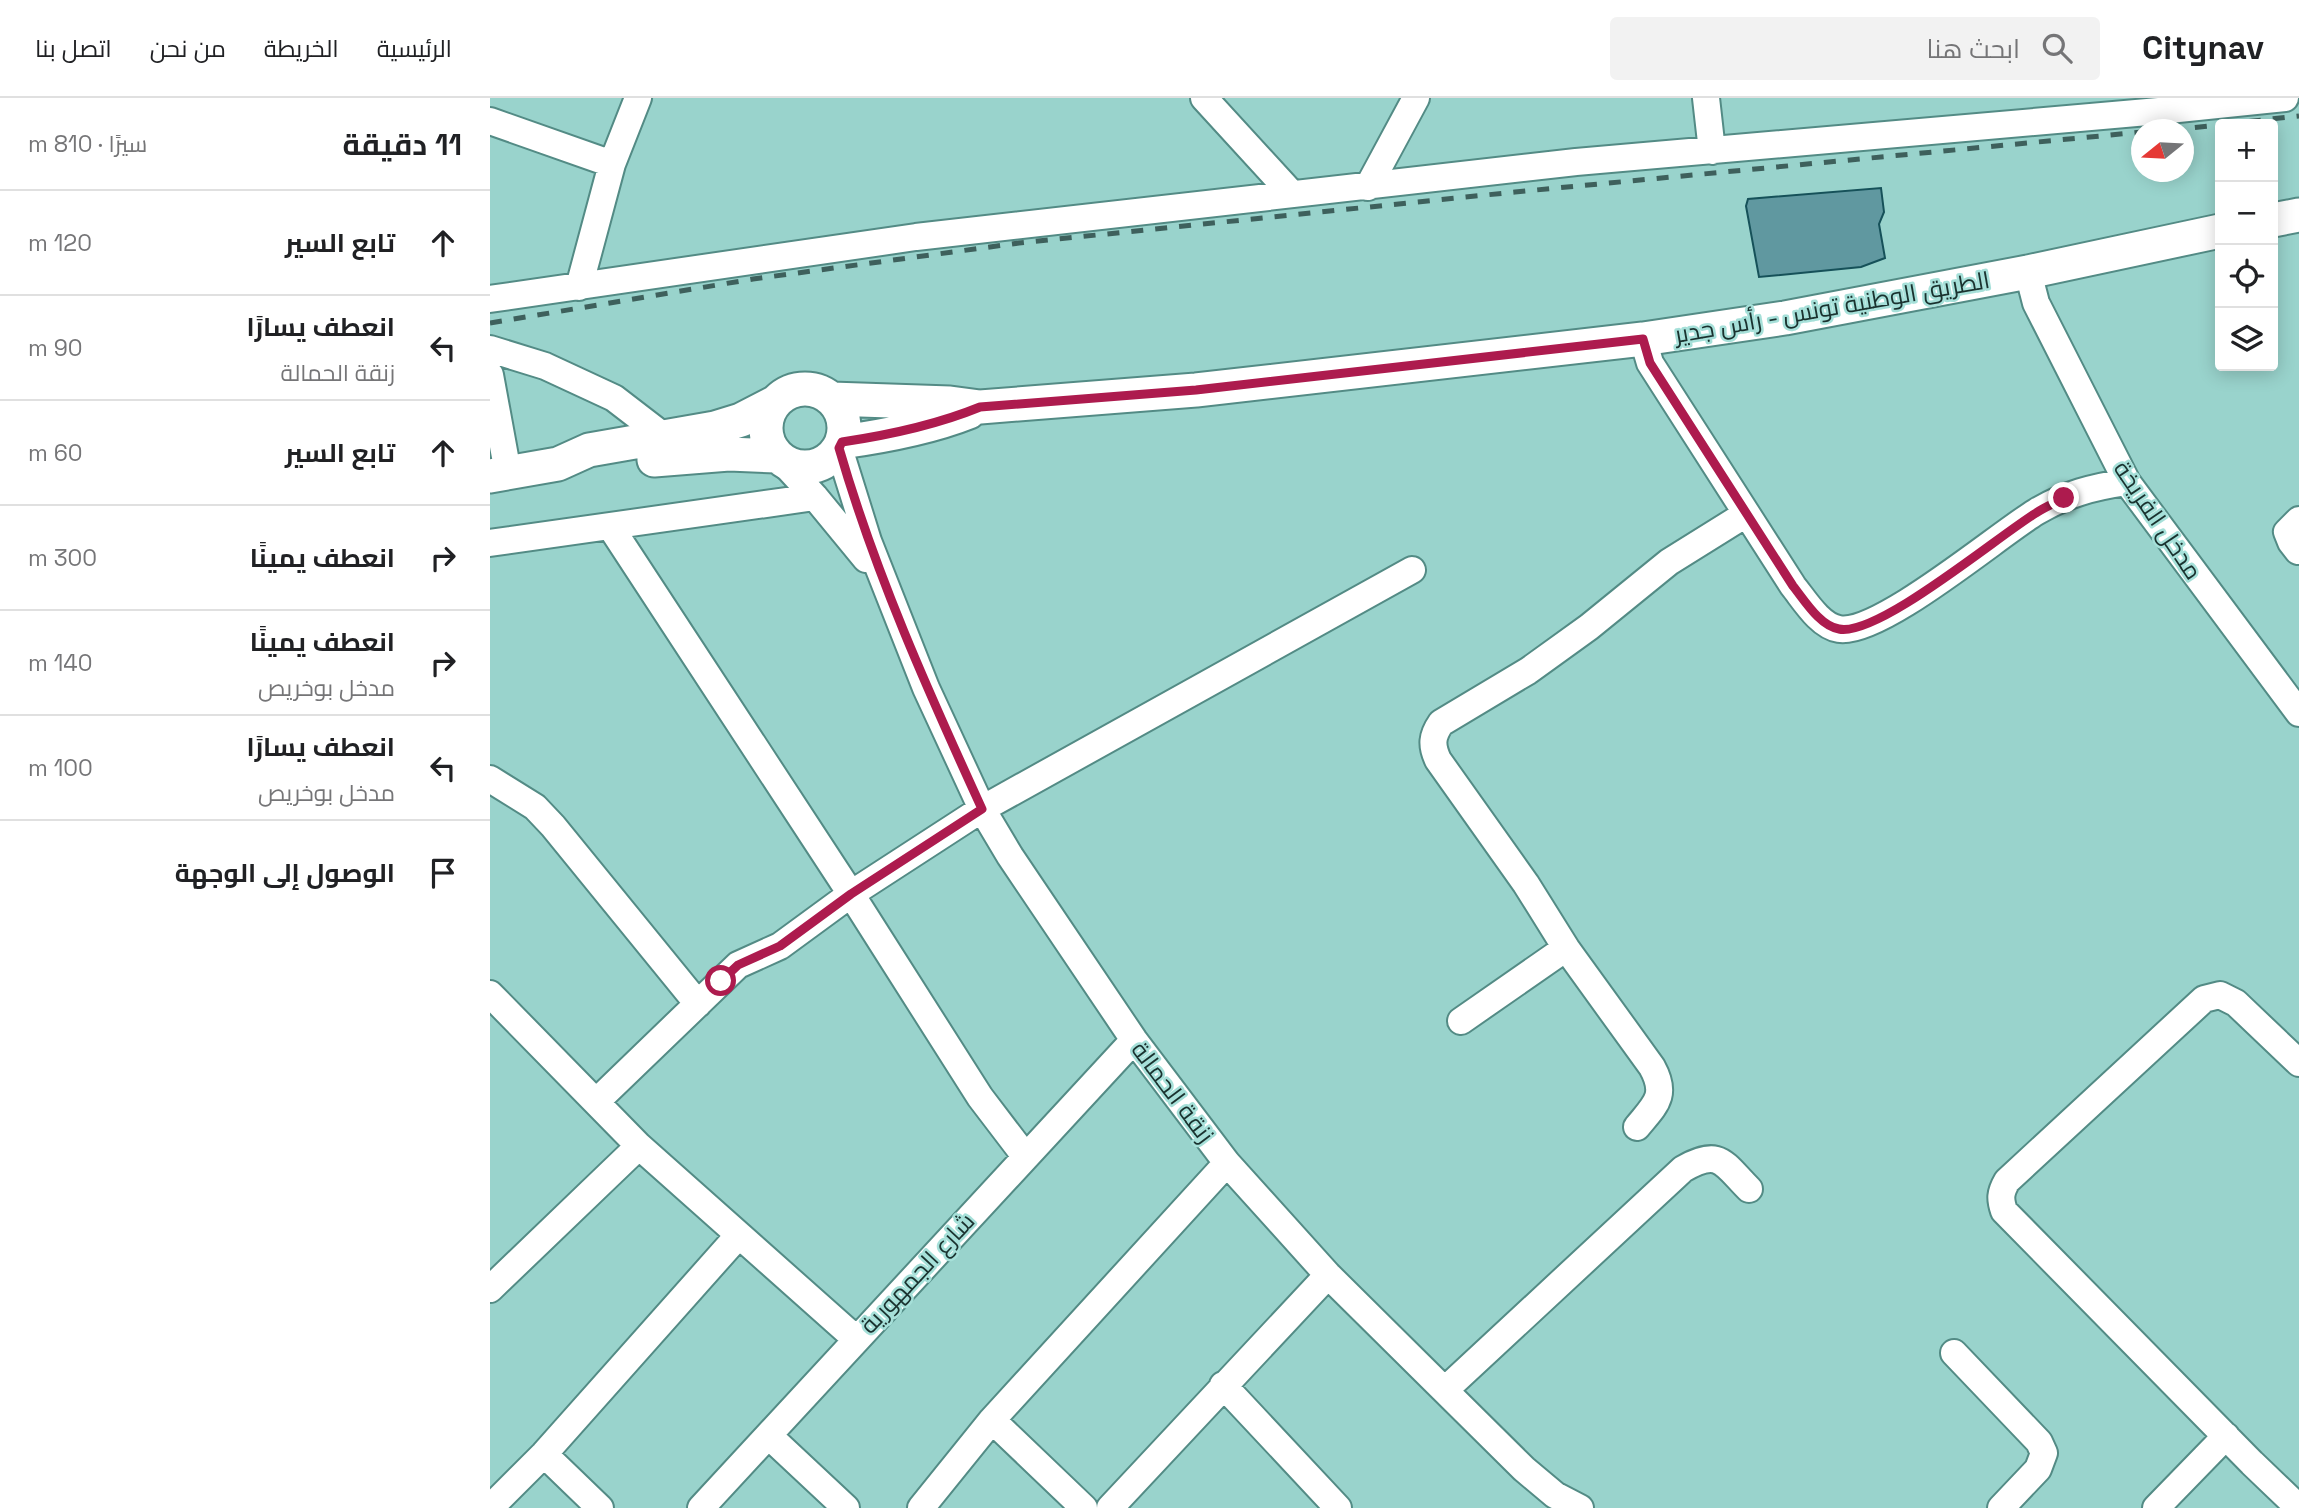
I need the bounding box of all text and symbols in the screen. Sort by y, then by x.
search box [1610,17,2100,80]
text: Citynav [2142,27,2264,69]
icon: search [2038,29,2076,67]
text: ابحث هنا [1926,32,2020,66]
text: اتصل بنا [35,33,112,64]
text: من نحن [150,33,226,64]
text: الخريطة [264,33,339,64]
text: الرئيسية [377,33,452,64]
north arrow [2131,119,2194,182]
map controls [2215,119,2278,371]
button: + [2215,119,2278,182]
text: 11 دقيقة [342,125,462,164]
text: سيرًا · 810 m [28,129,147,159]
button: − [2215,182,2278,245]
icon: ahead [424,224,462,262]
text: تابع السير [285,226,395,260]
text: 120 m [28,228,92,258]
button: locate [2215,245,2278,308]
street label: الطريق الوطنية تونس - رأس جدير [1670,264,1992,350]
button: layers [2215,308,2278,371]
text: انعطف يسارًا [247,310,395,344]
icon: left [424,329,462,367]
text: 90 m [28,333,83,363]
text: زنقة الحمالة [281,358,395,388]
icon: ahead [424,434,462,472]
text: تابع السير [285,436,395,470]
text: 60 m [28,438,83,468]
street label: مدخل الفريخة [2107,455,2209,585]
route end [2048,482,2079,513]
icon: right [424,539,462,577]
text: انعطف يمينًا [250,541,395,575]
text: 300 m [28,543,97,573]
text: انعطف يمينًا [250,625,395,659]
icon: right [424,644,462,682]
text: 140 m [28,648,92,678]
text: مدخل بوخريص [258,673,395,703]
text: انعطف يسارًا [247,730,395,764]
icon: left [424,749,462,787]
text: 100 m [28,753,93,783]
text: مدخل بوخريص [258,778,395,808]
icon: arrive [424,854,462,892]
text: الوصول إلى الوجهة [175,856,395,890]
route start [705,965,736,996]
street label: زنقة الحمالة [1125,1035,1221,1149]
street label: شارع الجمهورية [853,1206,982,1341]

